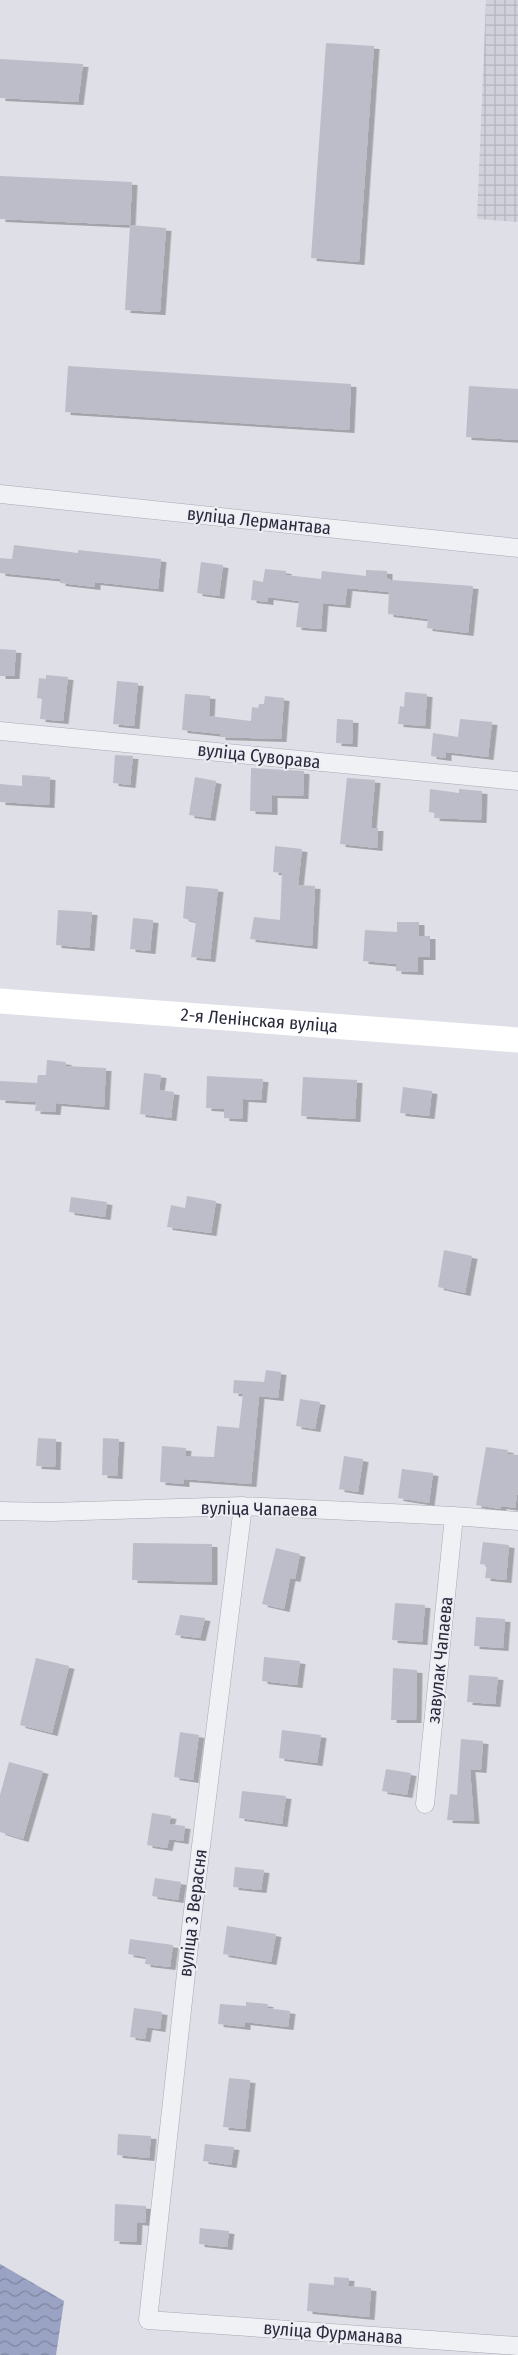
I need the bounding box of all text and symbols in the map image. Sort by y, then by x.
street label: вуліца Лермантава [186,503,332,540]
street label: вуліца Суворава [196,739,322,773]
street label: 2-я Ленінская вуліца [180,1004,339,1037]
street label: вуліца Чапаева [201,1497,318,1521]
street label: завулак Чапаева [422,1595,458,1725]
street label: вуліца 3 Верасня [174,1848,212,1978]
street label: вуліца Фурманава [263,2317,404,2349]

